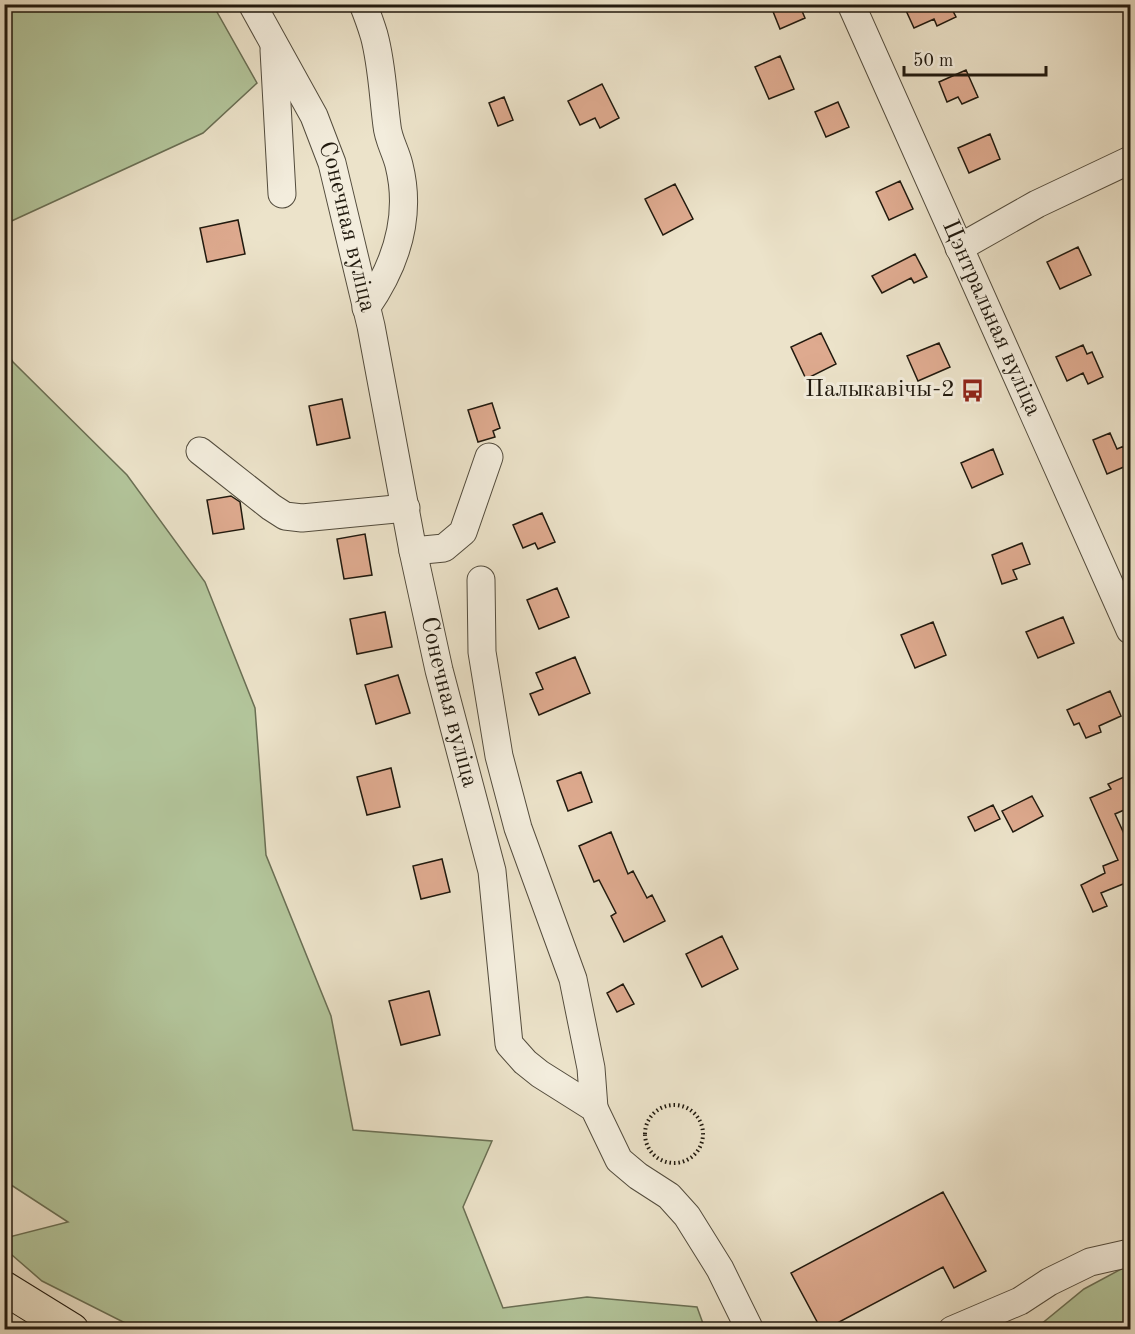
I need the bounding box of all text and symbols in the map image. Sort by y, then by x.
scale bar [904,39,1046,77]
text: 50 m [913,52,953,70]
street label: Сонечная вуліца [313,138,379,315]
street label: Цэнтральная вуліца [937,217,1045,420]
bus stop icon: Палыкавічы-2 [960,377,986,403]
place label: Палыкавічы-2 [805,378,955,402]
street label: Сонечная вуліца [416,615,481,790]

